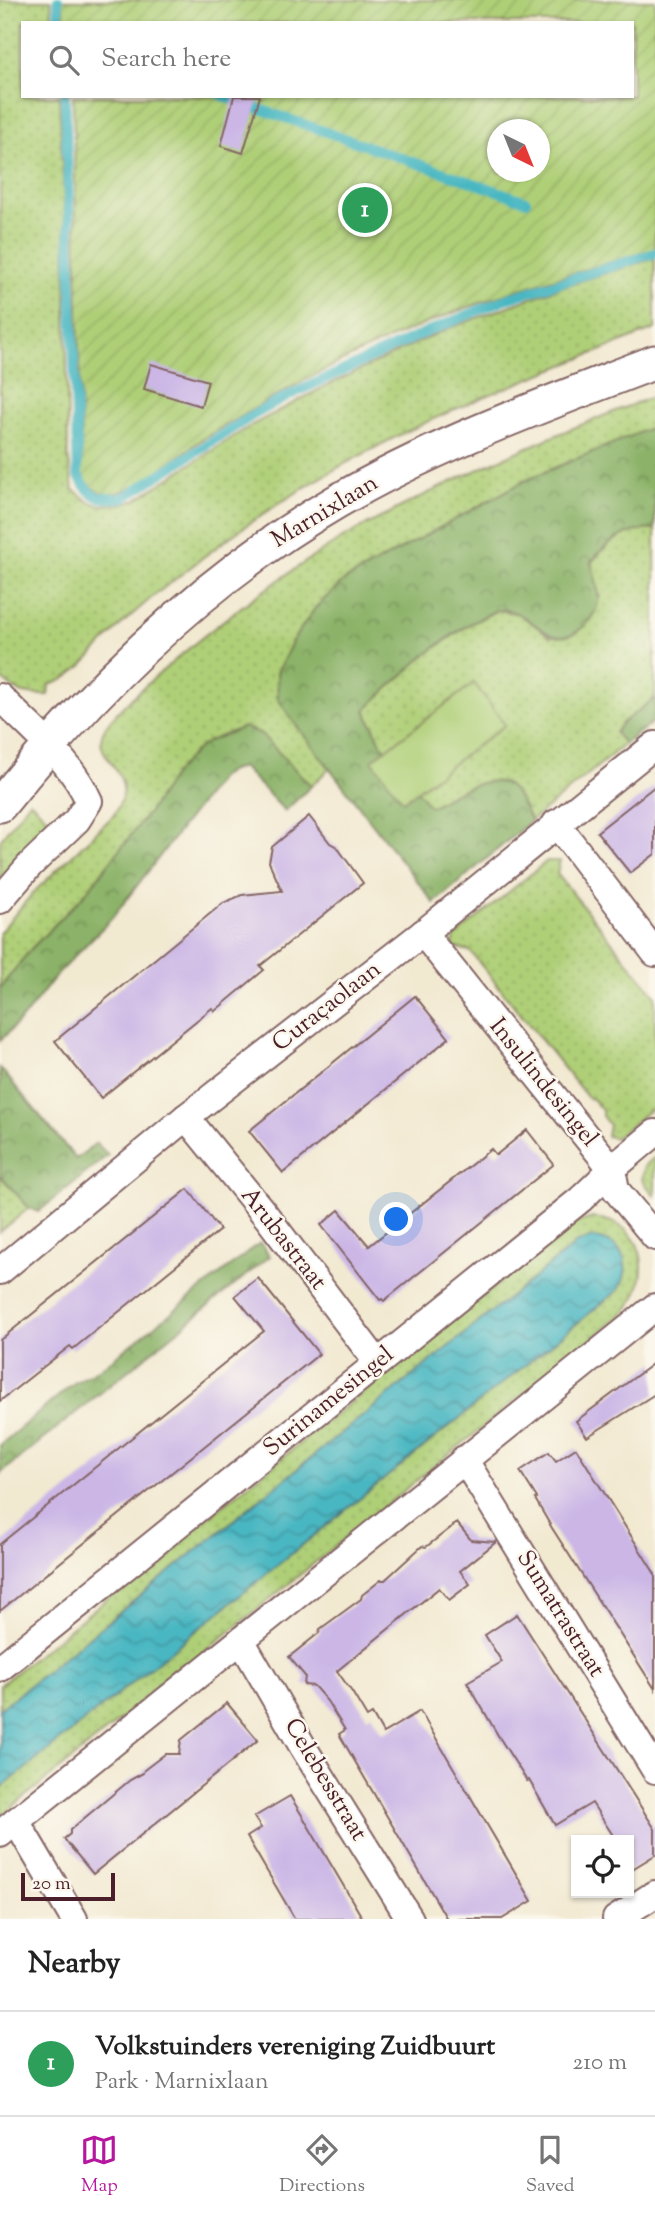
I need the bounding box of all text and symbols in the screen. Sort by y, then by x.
search box [21,21,634,98]
icon: search [45,41,83,79]
text: Search here [101,41,231,78]
north arrow [487,119,550,182]
pin: 1 [342,184,388,236]
street label: Marnixlaan [265,467,385,557]
street label: Curaçaolaan [265,954,389,1060]
street label: Insulindesingel [480,1011,606,1155]
street label: Arubastraat [232,1180,334,1298]
your location [379,1202,413,1236]
street label: Surinamesingel [256,1338,402,1465]
street label: Sumatrastraat [507,1544,613,1684]
street label: Celebesstraat [275,1712,375,1848]
map controls [571,1835,634,1898]
button: locate [571,1835,634,1898]
scale bar [21,1870,116,1902]
text: 20 m [32,1871,71,1898]
text: Nearby [28,1943,120,1986]
text: Volkstuinders vereniging Zuidbuurt [95,2029,495,2066]
text: 1 [47,2047,55,2080]
text: 210 m [573,2047,627,2080]
text: Park · Marnixlaan [95,2066,269,2099]
tab: Map [80,2131,118,2200]
tab: Directions [279,2131,365,2200]
tab: Saved [526,2131,575,2200]

